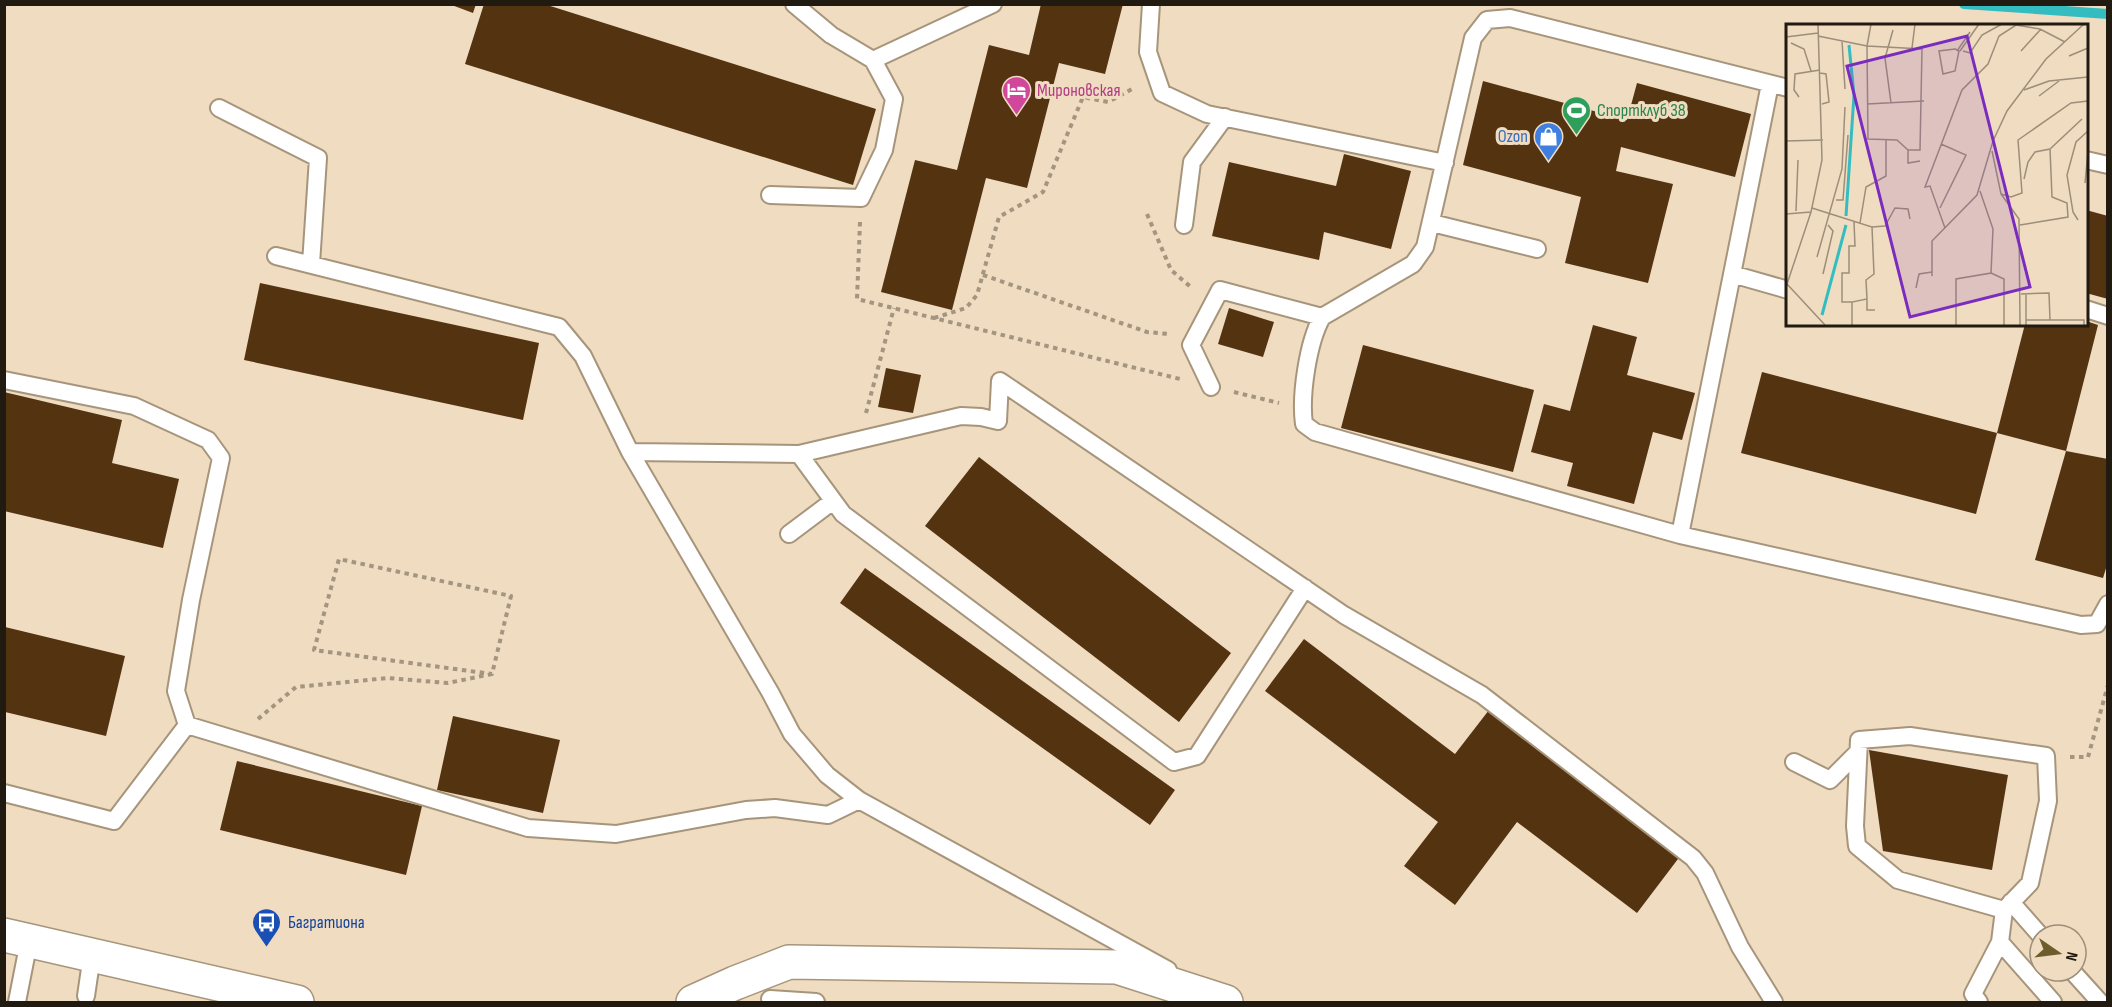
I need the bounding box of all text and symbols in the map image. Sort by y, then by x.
inset map [1786,24,2088,326]
hotel icon: Мироновская [1000,74,1032,116]
place label: Мироновская [1037,80,1121,101]
sports icon: Спортклуб 38 [1560,94,1592,136]
place label: Спортклуб 38 [1597,100,1686,121]
shop icon: Ozon [1533,120,1565,162]
place label: Ozon [1498,126,1528,147]
bus stop icon: Багратиона [251,906,283,948]
place label: Багратиона [288,912,365,933]
north arrow [2028,923,2088,983]
text: N [2061,950,2081,963]

